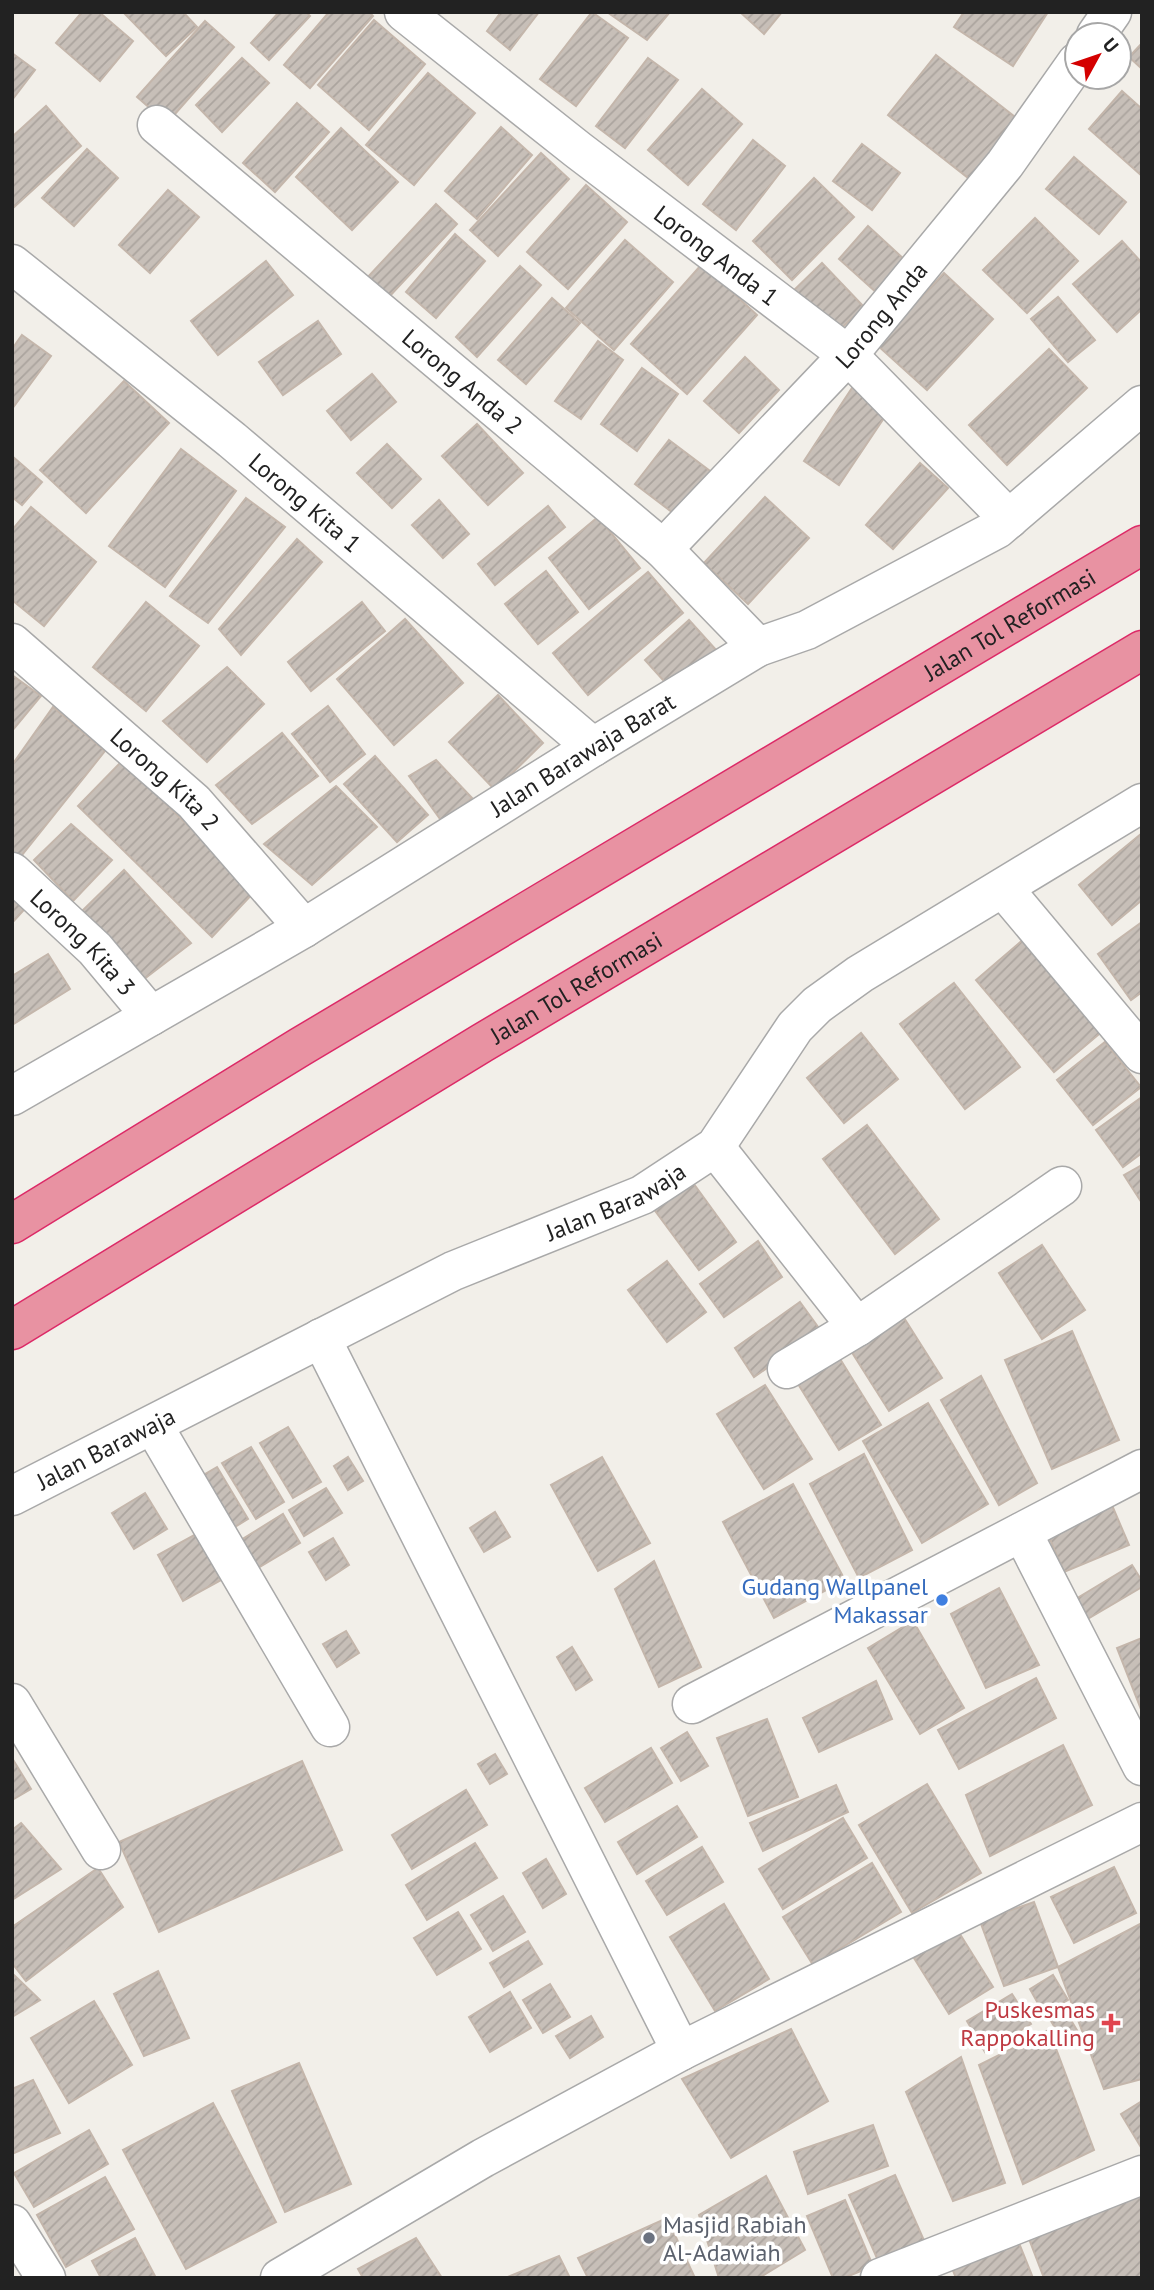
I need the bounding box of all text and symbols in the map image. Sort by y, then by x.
north arrow [1063,21,1133,91]
text: U [1098,33,1124,57]
street label: Lorong Anda 1 [648,198,785,312]
street label: Lorong Anda [828,255,934,375]
street label: Lorong Anda 2 [396,322,530,441]
street label: Lorong Kita 1 [243,446,368,559]
street label: Jalan Tol Reformasi [917,561,1101,688]
street label: Jalan Barawaja Barat [483,686,681,824]
street label: Lorong Kita 2 [104,721,227,837]
street label: Lorong Kita 3 [24,882,143,1002]
street label: Jalan Tol Reformasi [483,924,668,1051]
street label: Jalan Barawaja [540,1155,691,1248]
street label: Jalan Barawaja [30,1400,180,1497]
place label: Gudang Wallpanel Makassar [742,1571,928,1630]
marker: Gudang Wallpanel Makassar [934,1592,950,1608]
place label: Puskesmas Rappokalling [960,1994,1095,2053]
marker: Puskesmas Rappokalling [1101,2013,1121,2033]
place label: Masjid Rabiah Al-Adawiah [663,2209,807,2268]
marker: Masjid Rabiah Al-Adawiah [641,2230,657,2246]

